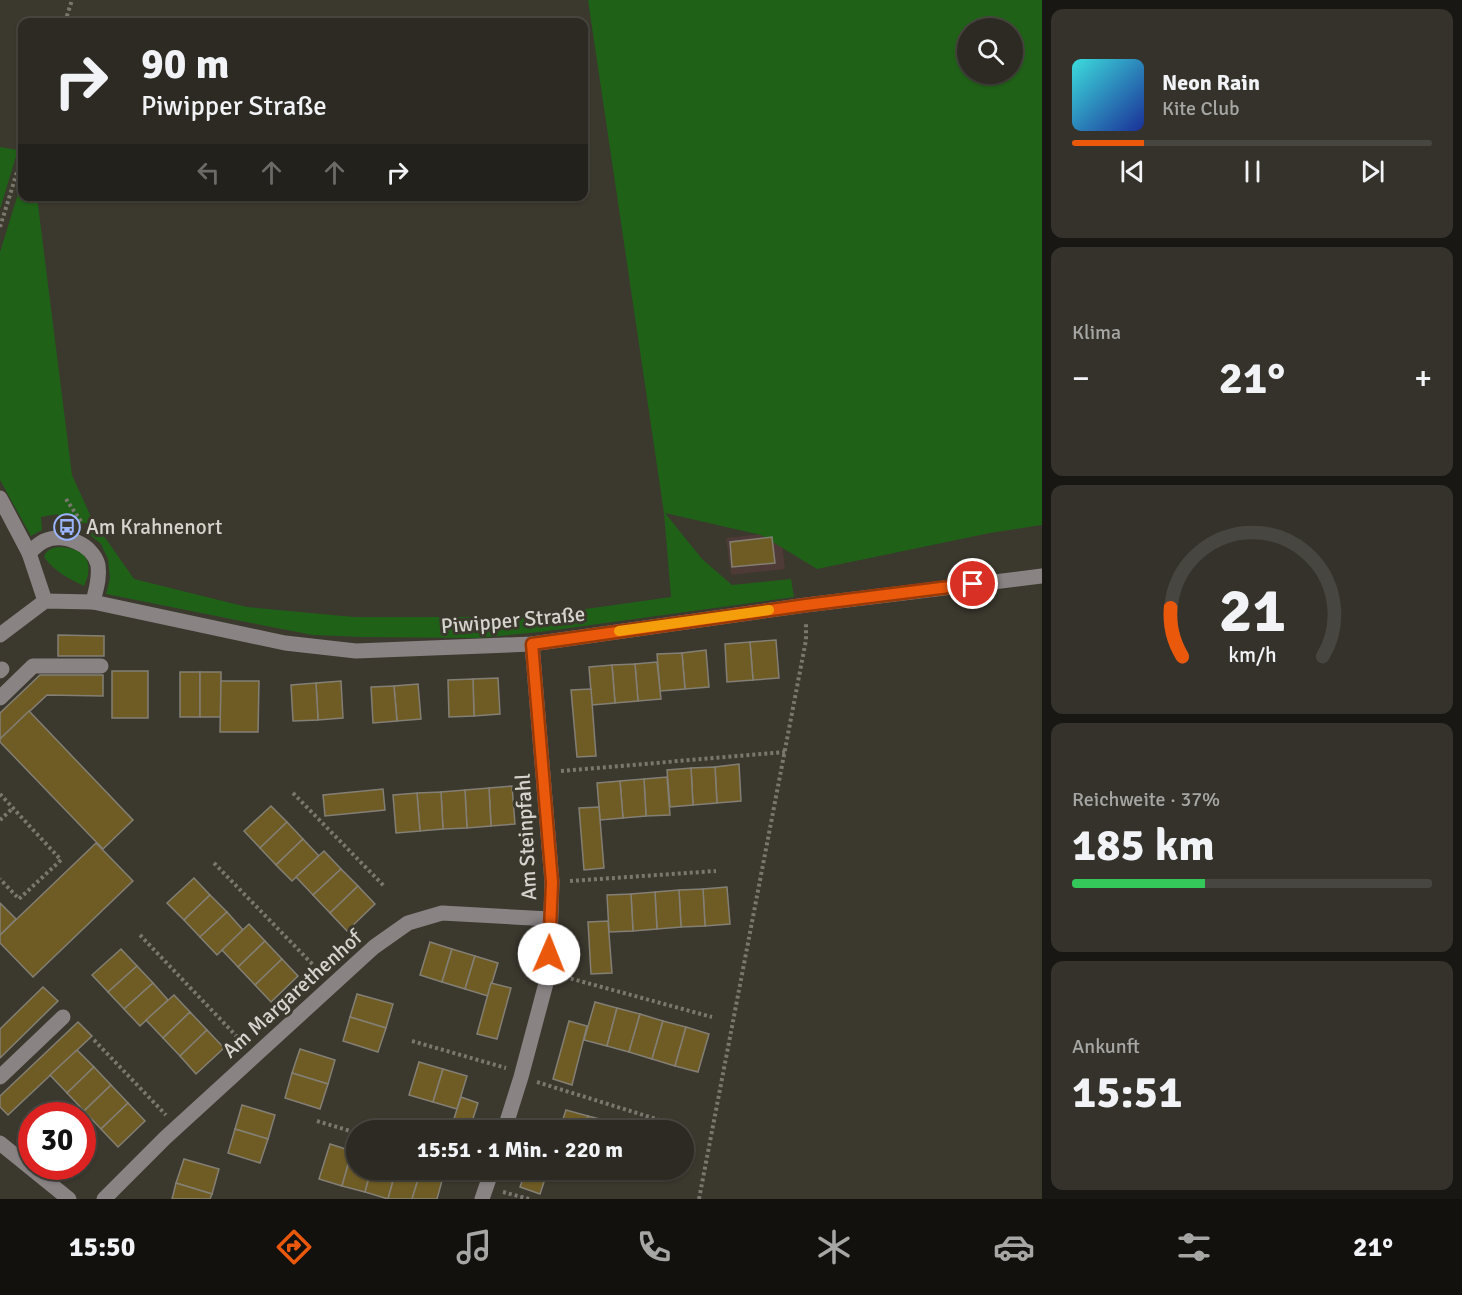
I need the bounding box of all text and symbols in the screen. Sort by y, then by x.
map controls [957,18,1023,84]
button: search [957,18,1023,84]
text: 90 m [141,39,230,90]
icon: right [42,42,120,120]
text: Neon Rain [1162,69,1260,96]
text: Piwipper Straße [141,90,327,123]
text: Kite Club [1162,96,1240,121]
icon: previous [1116,155,1149,188]
icon: pause [1236,155,1269,188]
icon: next [1356,155,1389,188]
icon: left [192,156,225,189]
icon: ahead [255,156,288,189]
icon: ahead [318,156,351,189]
icon: right [381,156,414,189]
text: Klima [1072,320,1121,345]
text: 21° [1219,351,1285,406]
text: − [1072,358,1090,399]
text: + [1414,358,1432,399]
bus stop icon: Am Krahnenort [52,512,82,542]
place label: Am Krahnenort [86,514,222,540]
pin [947,558,998,609]
icon: arrive [956,567,989,600]
text: 21 [1218,572,1286,649]
street label: Piwipper Straße [440,601,586,639]
text: km/h [1228,642,1276,668]
street label: Am Steinpfahl [510,773,542,901]
text: Reichweite · 37% [1072,787,1220,812]
text: 185 km [1072,818,1215,873]
position arrow [517,922,581,986]
street label: Am Margarethenhof [217,924,368,1064]
text: Ankunft [1072,1034,1140,1059]
text: 15:51 [1072,1065,1182,1120]
speed limit sign: 30 [18,1102,96,1180]
text: 15:51 · 1 Min. · 220 m [417,1136,623,1163]
icon: directions [273,1226,315,1268]
icon: music [453,1226,495,1268]
icon: phone [633,1226,675,1268]
icon: climate [813,1226,855,1268]
icon: car [993,1226,1035,1268]
icon: filters [1173,1226,1215,1268]
text: 15:50 [69,1231,135,1264]
text: 21° [1353,1231,1393,1264]

